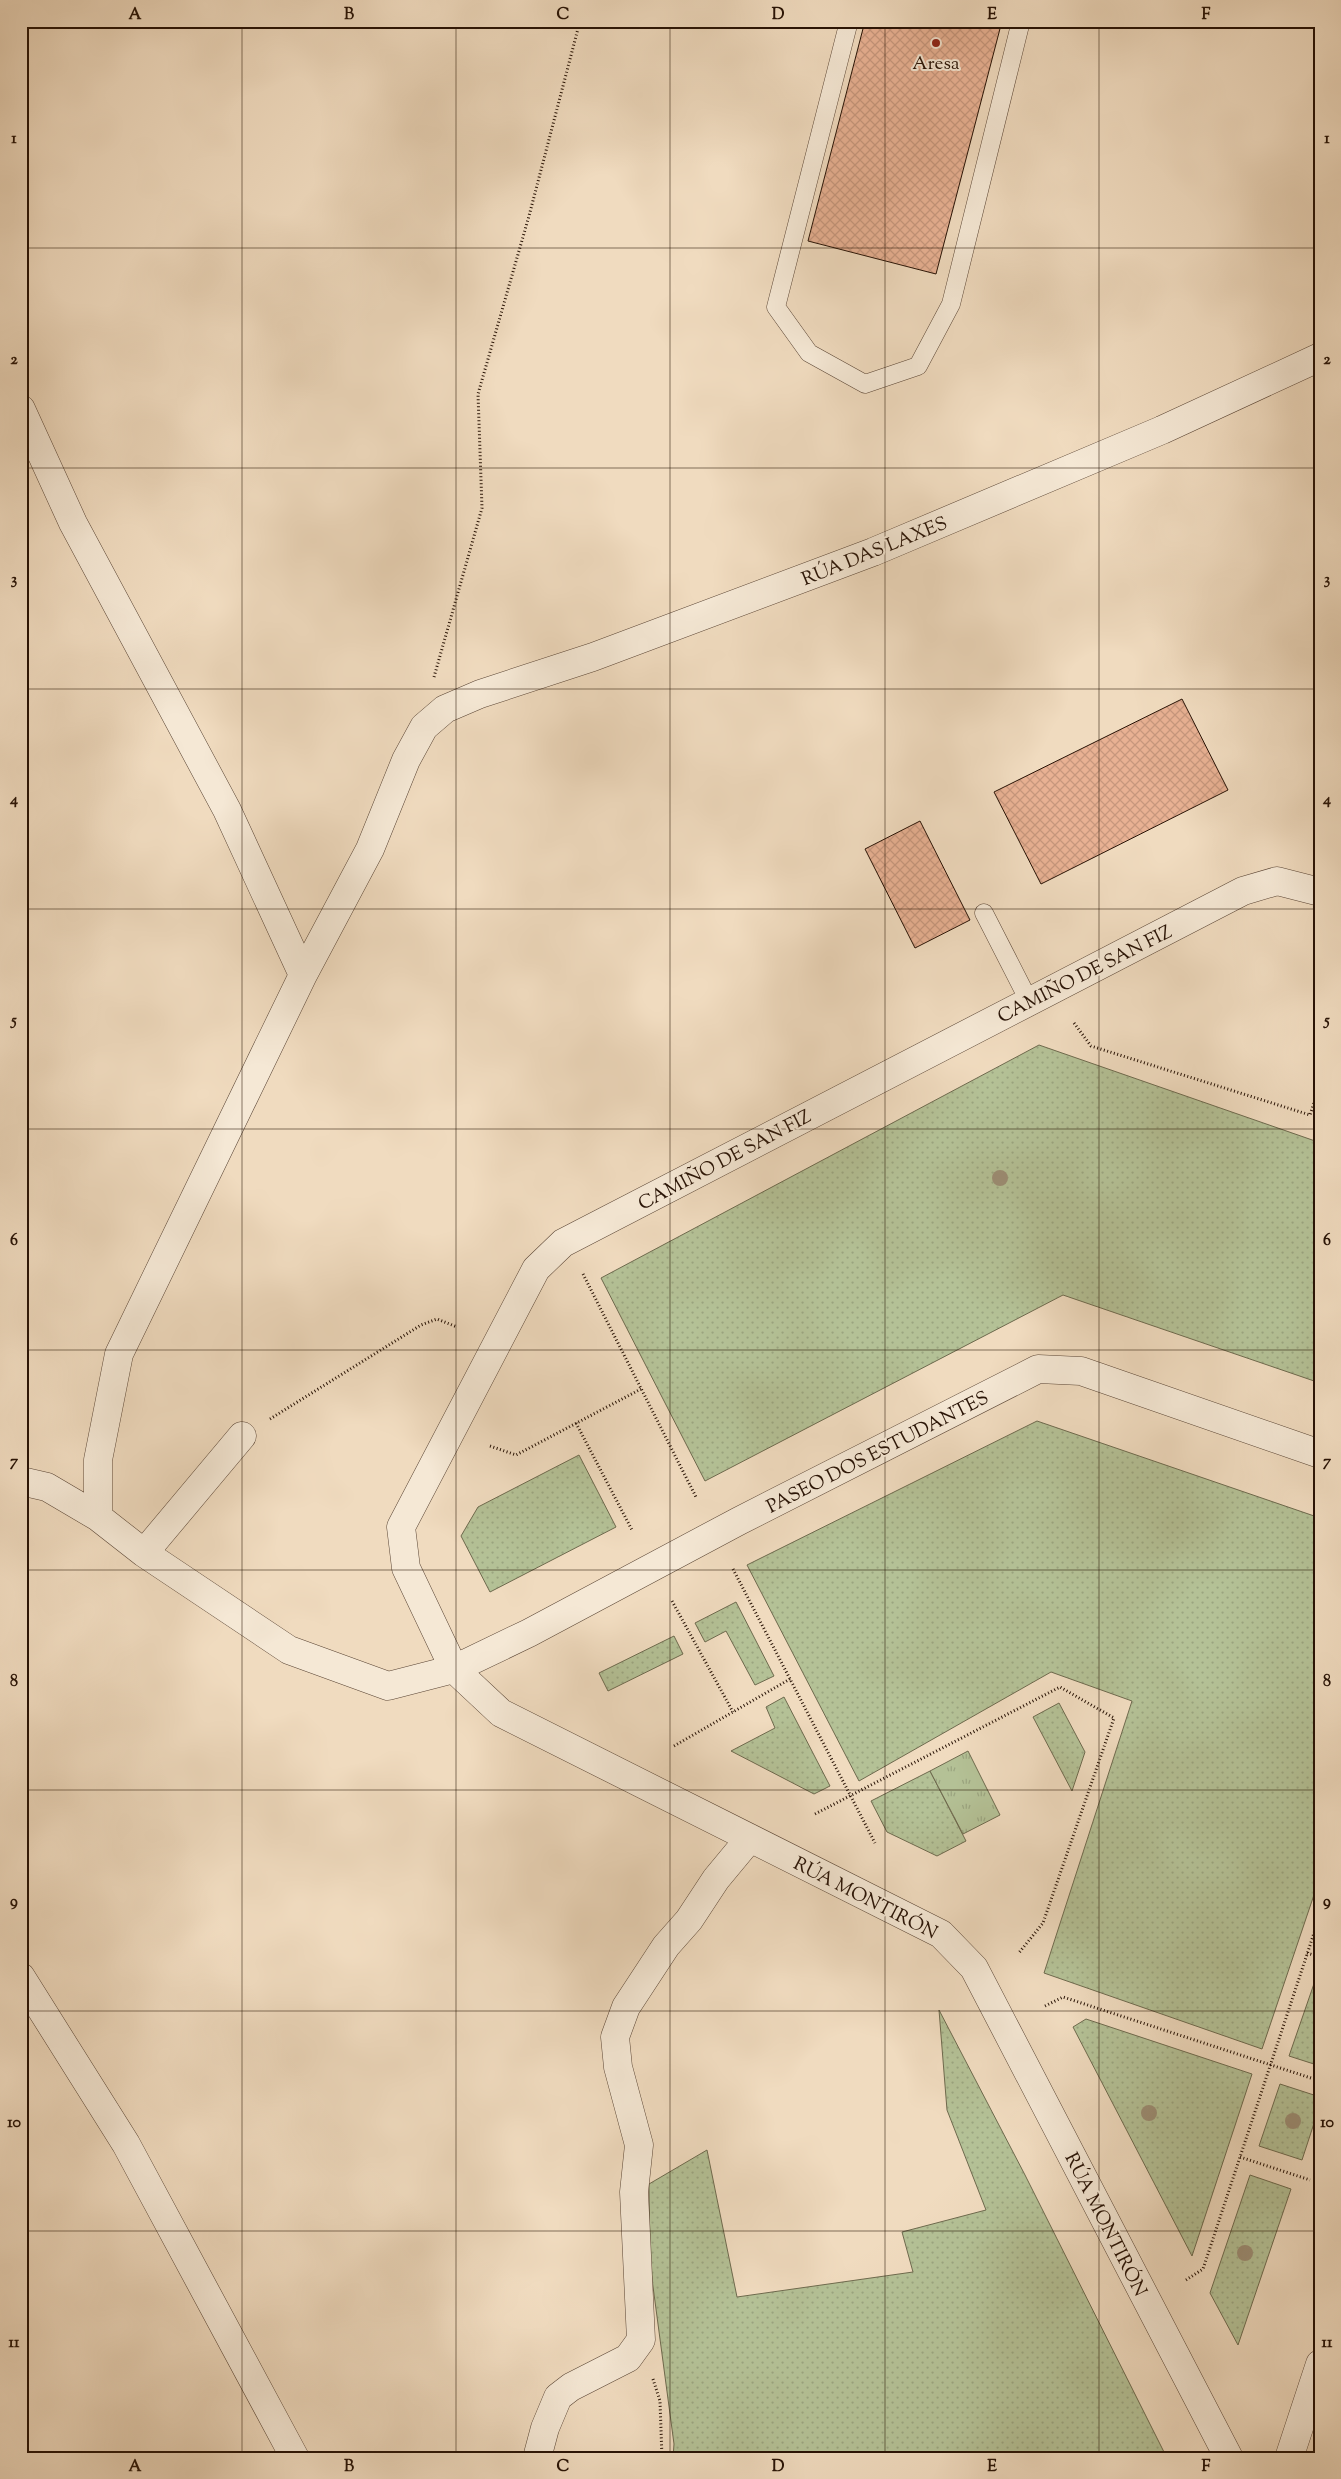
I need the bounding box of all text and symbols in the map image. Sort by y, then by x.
text: A [129,4,142,27]
text: B [344,4,354,27]
text: C [557,4,570,27]
text: D [772,4,785,27]
text: E [987,4,997,27]
text: F [1202,4,1211,27]
marker: Aresa [930,37,942,49]
place label: Aresa [912,51,960,78]
text: 1 [11,128,17,151]
text: 1 [1324,128,1330,151]
text: 2 [10,349,18,372]
text: 2 [1323,349,1331,372]
street label: RÚA DAS LAXES [798,511,952,594]
text: 3 [11,569,18,592]
text: 3 [1324,569,1331,592]
text: 4 [9,789,18,812]
text: 4 [1322,789,1331,812]
street label: CAMIÑO DE SAN FIZ [993,919,1177,1031]
text: 5 [9,1010,17,1033]
text: 5 [1322,1010,1330,1033]
street label: CAMIÑO DE SAN FIZ [634,1104,817,1218]
text: 6 [10,1230,18,1253]
text: 6 [1323,1230,1331,1253]
street label: PASEO DOS ESTUDANTES [762,1385,994,1521]
text: 7 [10,1451,19,1474]
text: 7 [1323,1451,1332,1474]
text: 8 [10,1671,18,1694]
text: 8 [1323,1671,1331,1694]
street label: RÚA MONTIRÓN [788,1851,942,1947]
text: 9 [10,1891,18,1914]
text: 9 [1323,1891,1331,1914]
text: 10 [7,2112,21,2135]
text: 10 [1320,2112,1334,2135]
street label: RÚA MONTIRÓN [1057,2148,1153,2302]
text: 11 [9,2332,20,2355]
text: 11 [1322,2332,1333,2355]
text: A [129,2456,142,2479]
text: B [344,2456,354,2479]
text: C [557,2456,570,2479]
text: D [772,2456,785,2479]
text: E [987,2456,997,2479]
text: F [1202,2456,1211,2479]

